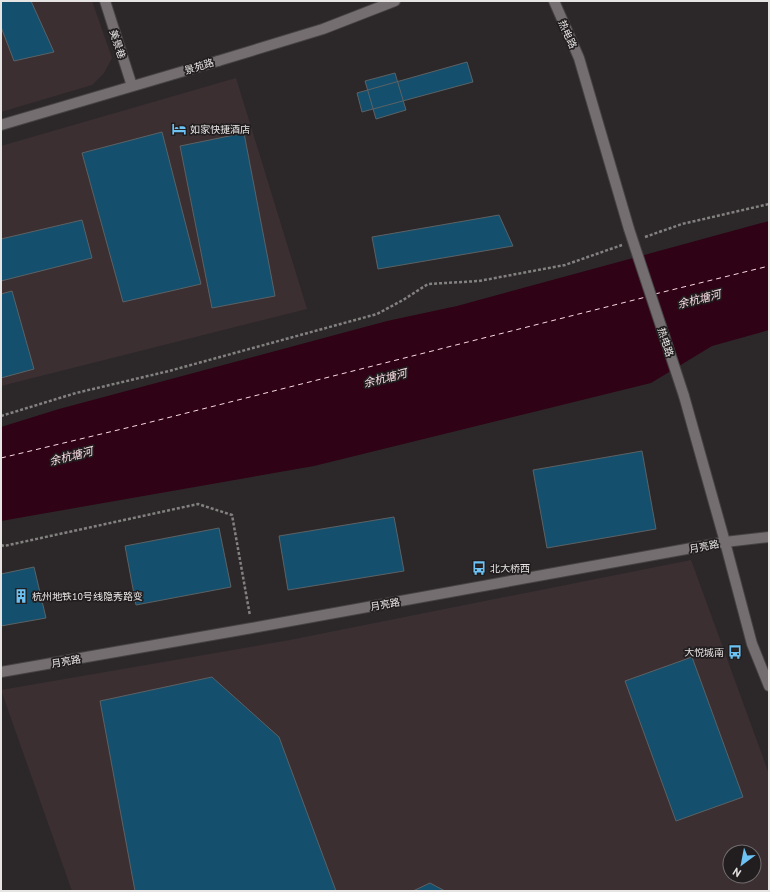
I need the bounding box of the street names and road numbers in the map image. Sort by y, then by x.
street label: 热电路 [556,18,580,51]
street label: 美景巷 [107,28,128,60]
street label: 景苑路 [183,56,215,77]
street label: 热电路 [655,326,676,358]
street label: 月亮路 [688,537,720,556]
street label: 月亮路 [369,595,401,613]
street label: 月亮路 [50,652,82,670]

